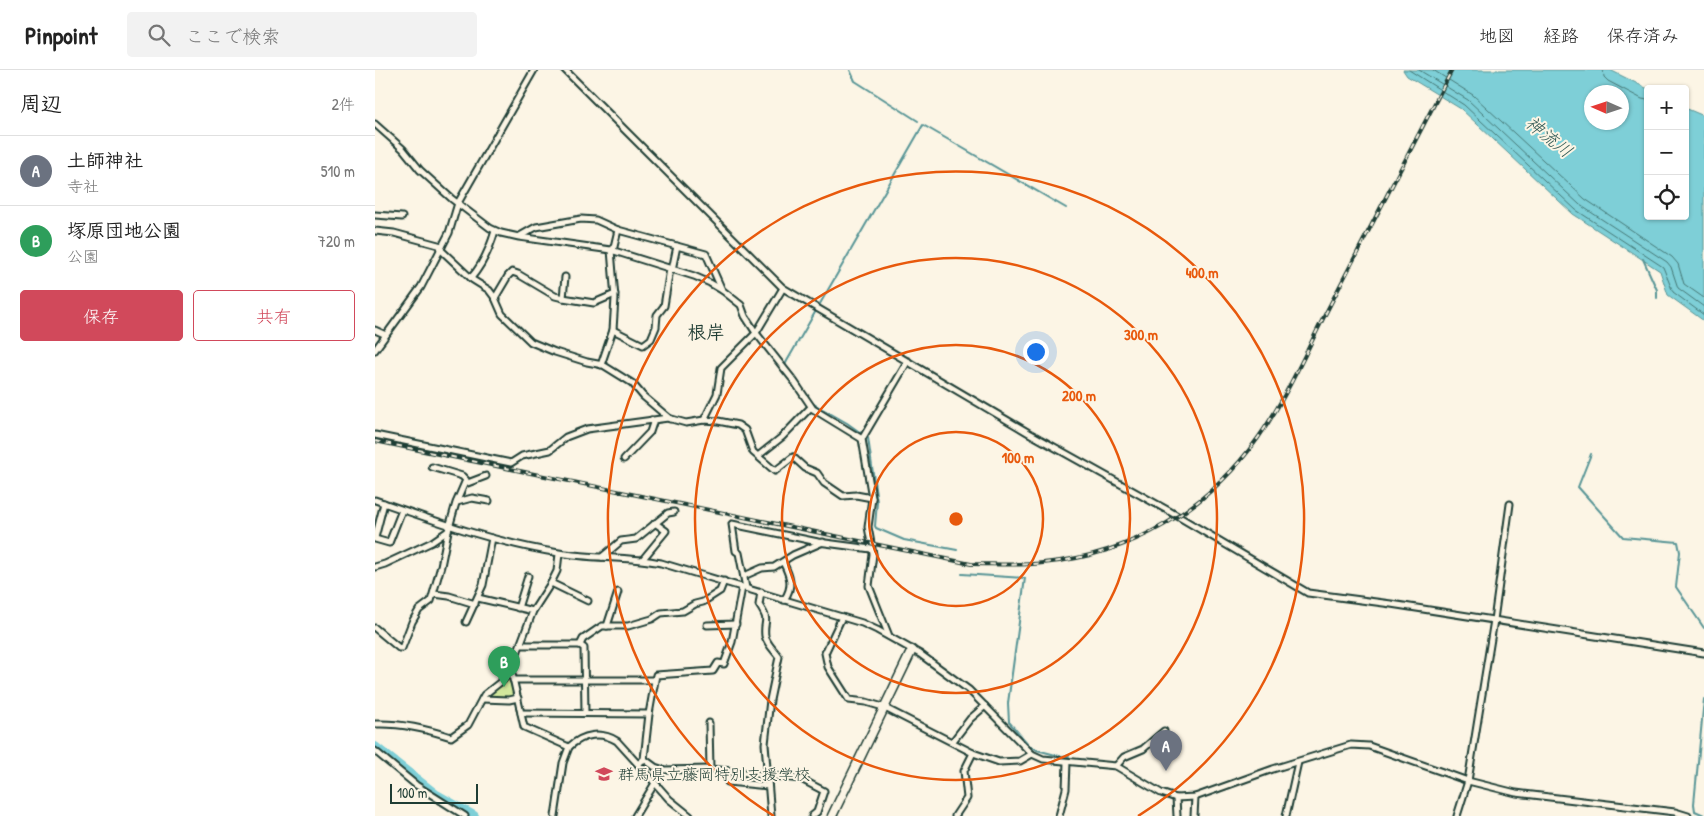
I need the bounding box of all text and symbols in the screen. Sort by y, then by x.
search box [127,12,477,57]
text: Pinpoint [25,19,97,51]
icon: search [145,21,173,49]
text: ここで検索 [185,23,280,49]
text: 地図 [1479,23,1515,48]
text: 経路 [1543,23,1579,48]
text: 保存済み [1607,23,1679,48]
north arrow [1584,85,1629,130]
map controls [1644,85,1689,220]
button: + [1644,85,1689,130]
text: 周辺 [20,89,62,118]
text: 2件 [332,93,355,115]
water label: 神流川 [1520,110,1578,163]
button: − [1644,130,1689,175]
text: 土師神社 [67,147,143,173]
text: A [32,160,40,182]
text: 510 m [321,160,355,182]
text: 寺社 [67,175,99,197]
button: locate [1644,175,1689,220]
text: 塚原団地公園 [67,217,181,243]
text: B [32,230,40,252]
text: 720 m [318,230,355,252]
text: 公園 [67,245,99,267]
text: 400 m [1186,262,1218,283]
button: 保存 [20,290,183,341]
button: 共有 [193,290,355,341]
district label: 根岸 [687,319,725,345]
text: 300 m [1124,324,1158,345]
your location [1023,339,1049,365]
text: 200 m [1062,385,1096,406]
text: 100 m [1002,447,1034,468]
centre of rings [947,510,965,528]
pin: B [488,646,520,687]
pin: A [1150,730,1182,771]
place label: 群馬県立藤岡特別支援学校 [618,763,810,785]
school or university icon: 群馬県立藤岡特別支援学校 [594,764,614,784]
scale bar [390,781,477,804]
text: 100 m [397,783,427,802]

